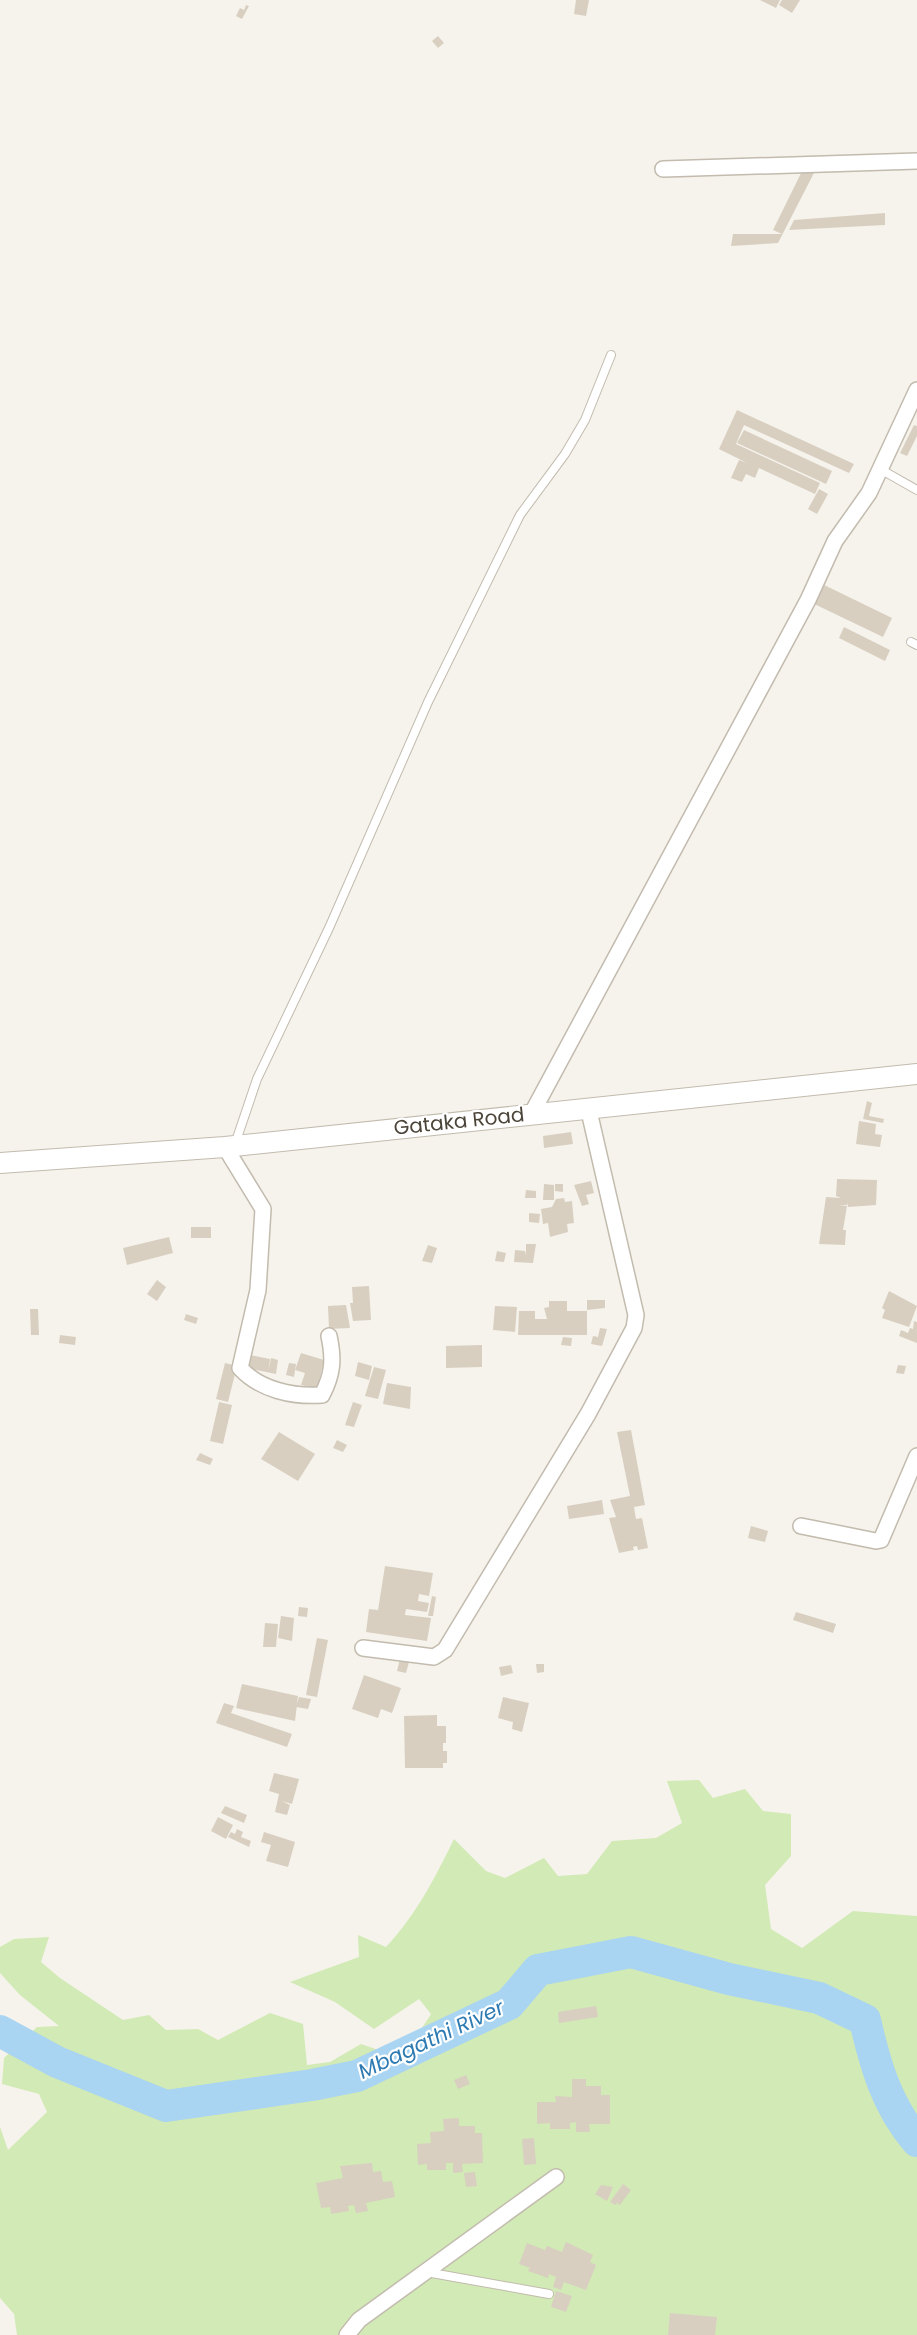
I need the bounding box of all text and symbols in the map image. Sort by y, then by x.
street label: Gataka Road [392,1100,526,1142]
water label: Mbagathi River [353,1992,510,2086]

